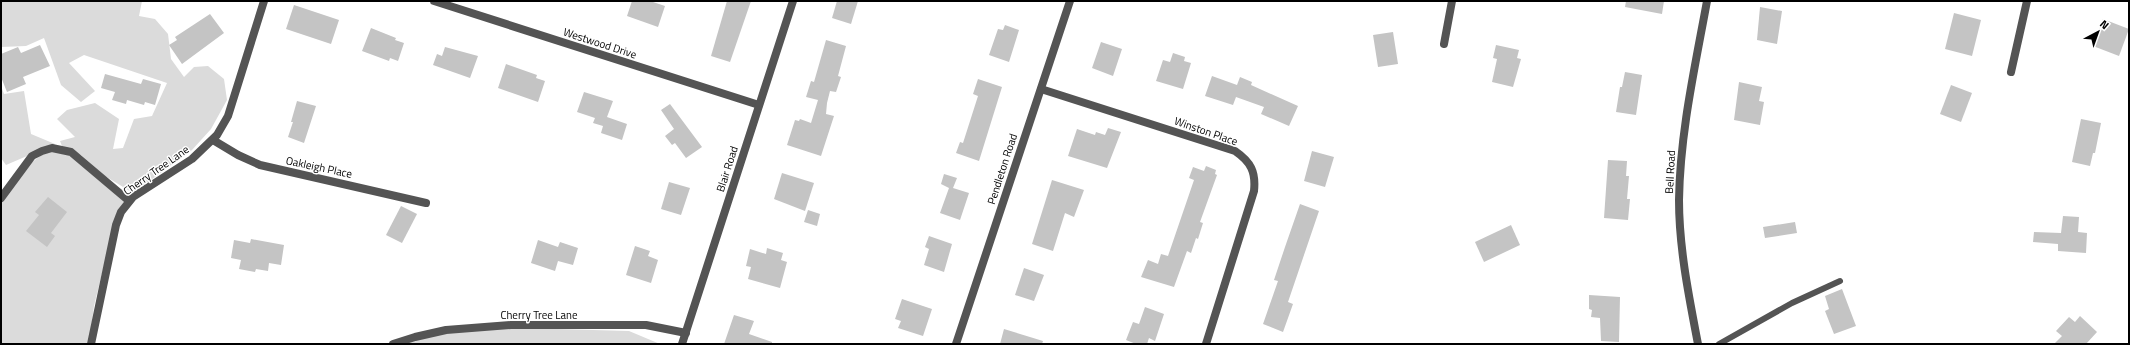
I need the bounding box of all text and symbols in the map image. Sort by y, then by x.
north arrow [2078,12,2118,52]
text: N [2096,16,2113,33]
street label: Westwood Drive [561,24,639,63]
street label: Winston Place [1172,113,1240,149]
street label: Pendleton Road [983,131,1021,206]
street label: Cherry Tree Lane [120,141,193,199]
street label: Blair Road [712,144,742,194]
street label: Bell Road [1661,150,1679,194]
street label: Oakleigh Place [284,152,354,182]
street label: Cherry Tree Lane [500,307,578,323]

